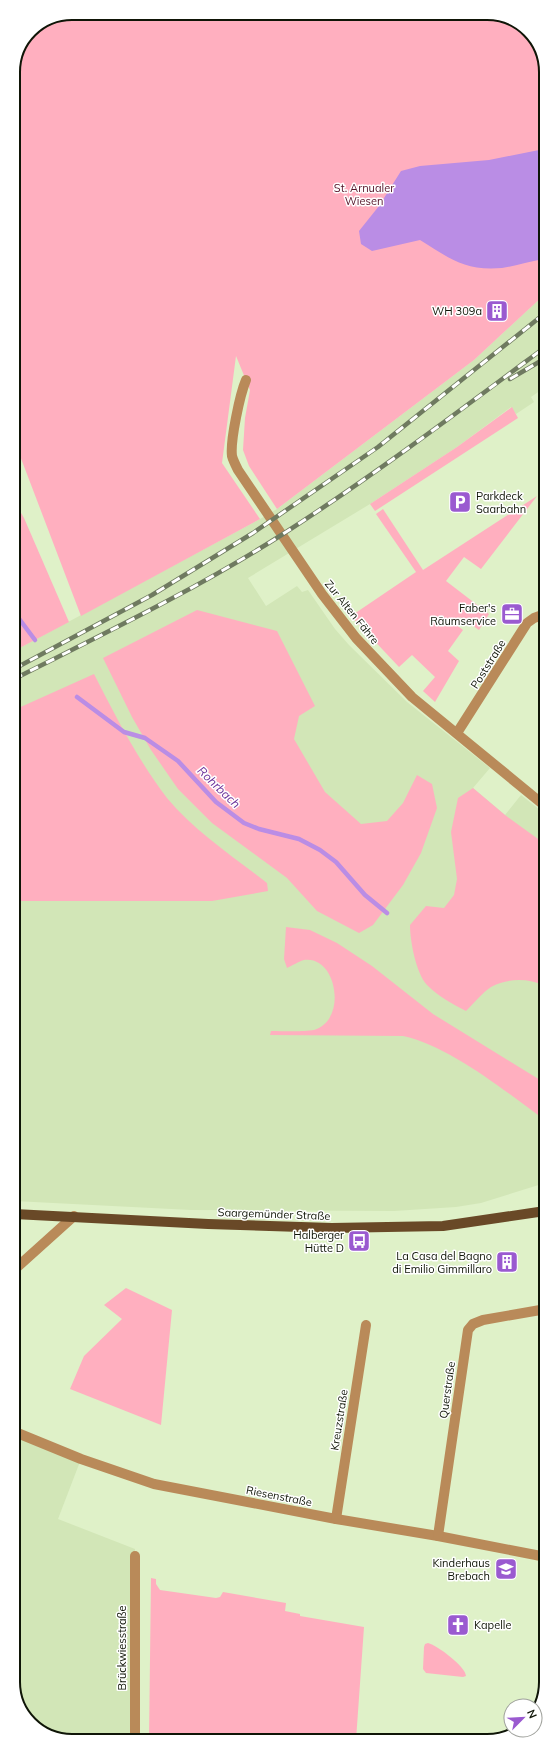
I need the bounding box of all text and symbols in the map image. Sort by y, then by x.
park label: St. Arnualer Wiesen [334,181,394,208]
building icon: WH 309a [484,298,510,324]
place label: WH 309a [432,304,482,318]
parking icon: Parkdeck Saarbahn [447,489,473,515]
place label: Parkdeck Saarbahn [476,489,526,516]
street label: Zur Alten Fähre [322,577,382,647]
place label: Faber's Räumservice [430,601,496,628]
office icon: Faber's Räumservice [499,601,525,627]
street label: Poststraße [467,637,509,691]
water label: Rohrbach [194,763,244,811]
street label: Saargemünder Straße [217,1205,331,1223]
place label: Halberger Hütte D [293,1228,344,1255]
bus stop icon: Halberger Hütte D [346,1228,372,1254]
place label: La Casa del Bagno di Emilio Gimmillaro [392,1249,492,1276]
building icon: La Casa del Bagno di Emilio Gimmillaro [494,1249,520,1275]
street label: Querstraße [436,1361,458,1419]
street label: Kreuzstraße [327,1388,351,1452]
street label: Riesenstraße [245,1483,313,1509]
place label: Kinderhaus Brebach [433,1556,490,1583]
school or university icon: Kinderhaus Brebach [493,1556,519,1582]
street label: Brückwiesstraße [115,1605,129,1691]
church icon: Kapelle [445,1612,471,1638]
place label: Kapelle [474,1618,511,1632]
north arrow [503,1698,543,1738]
text: N [524,1707,540,1721]

